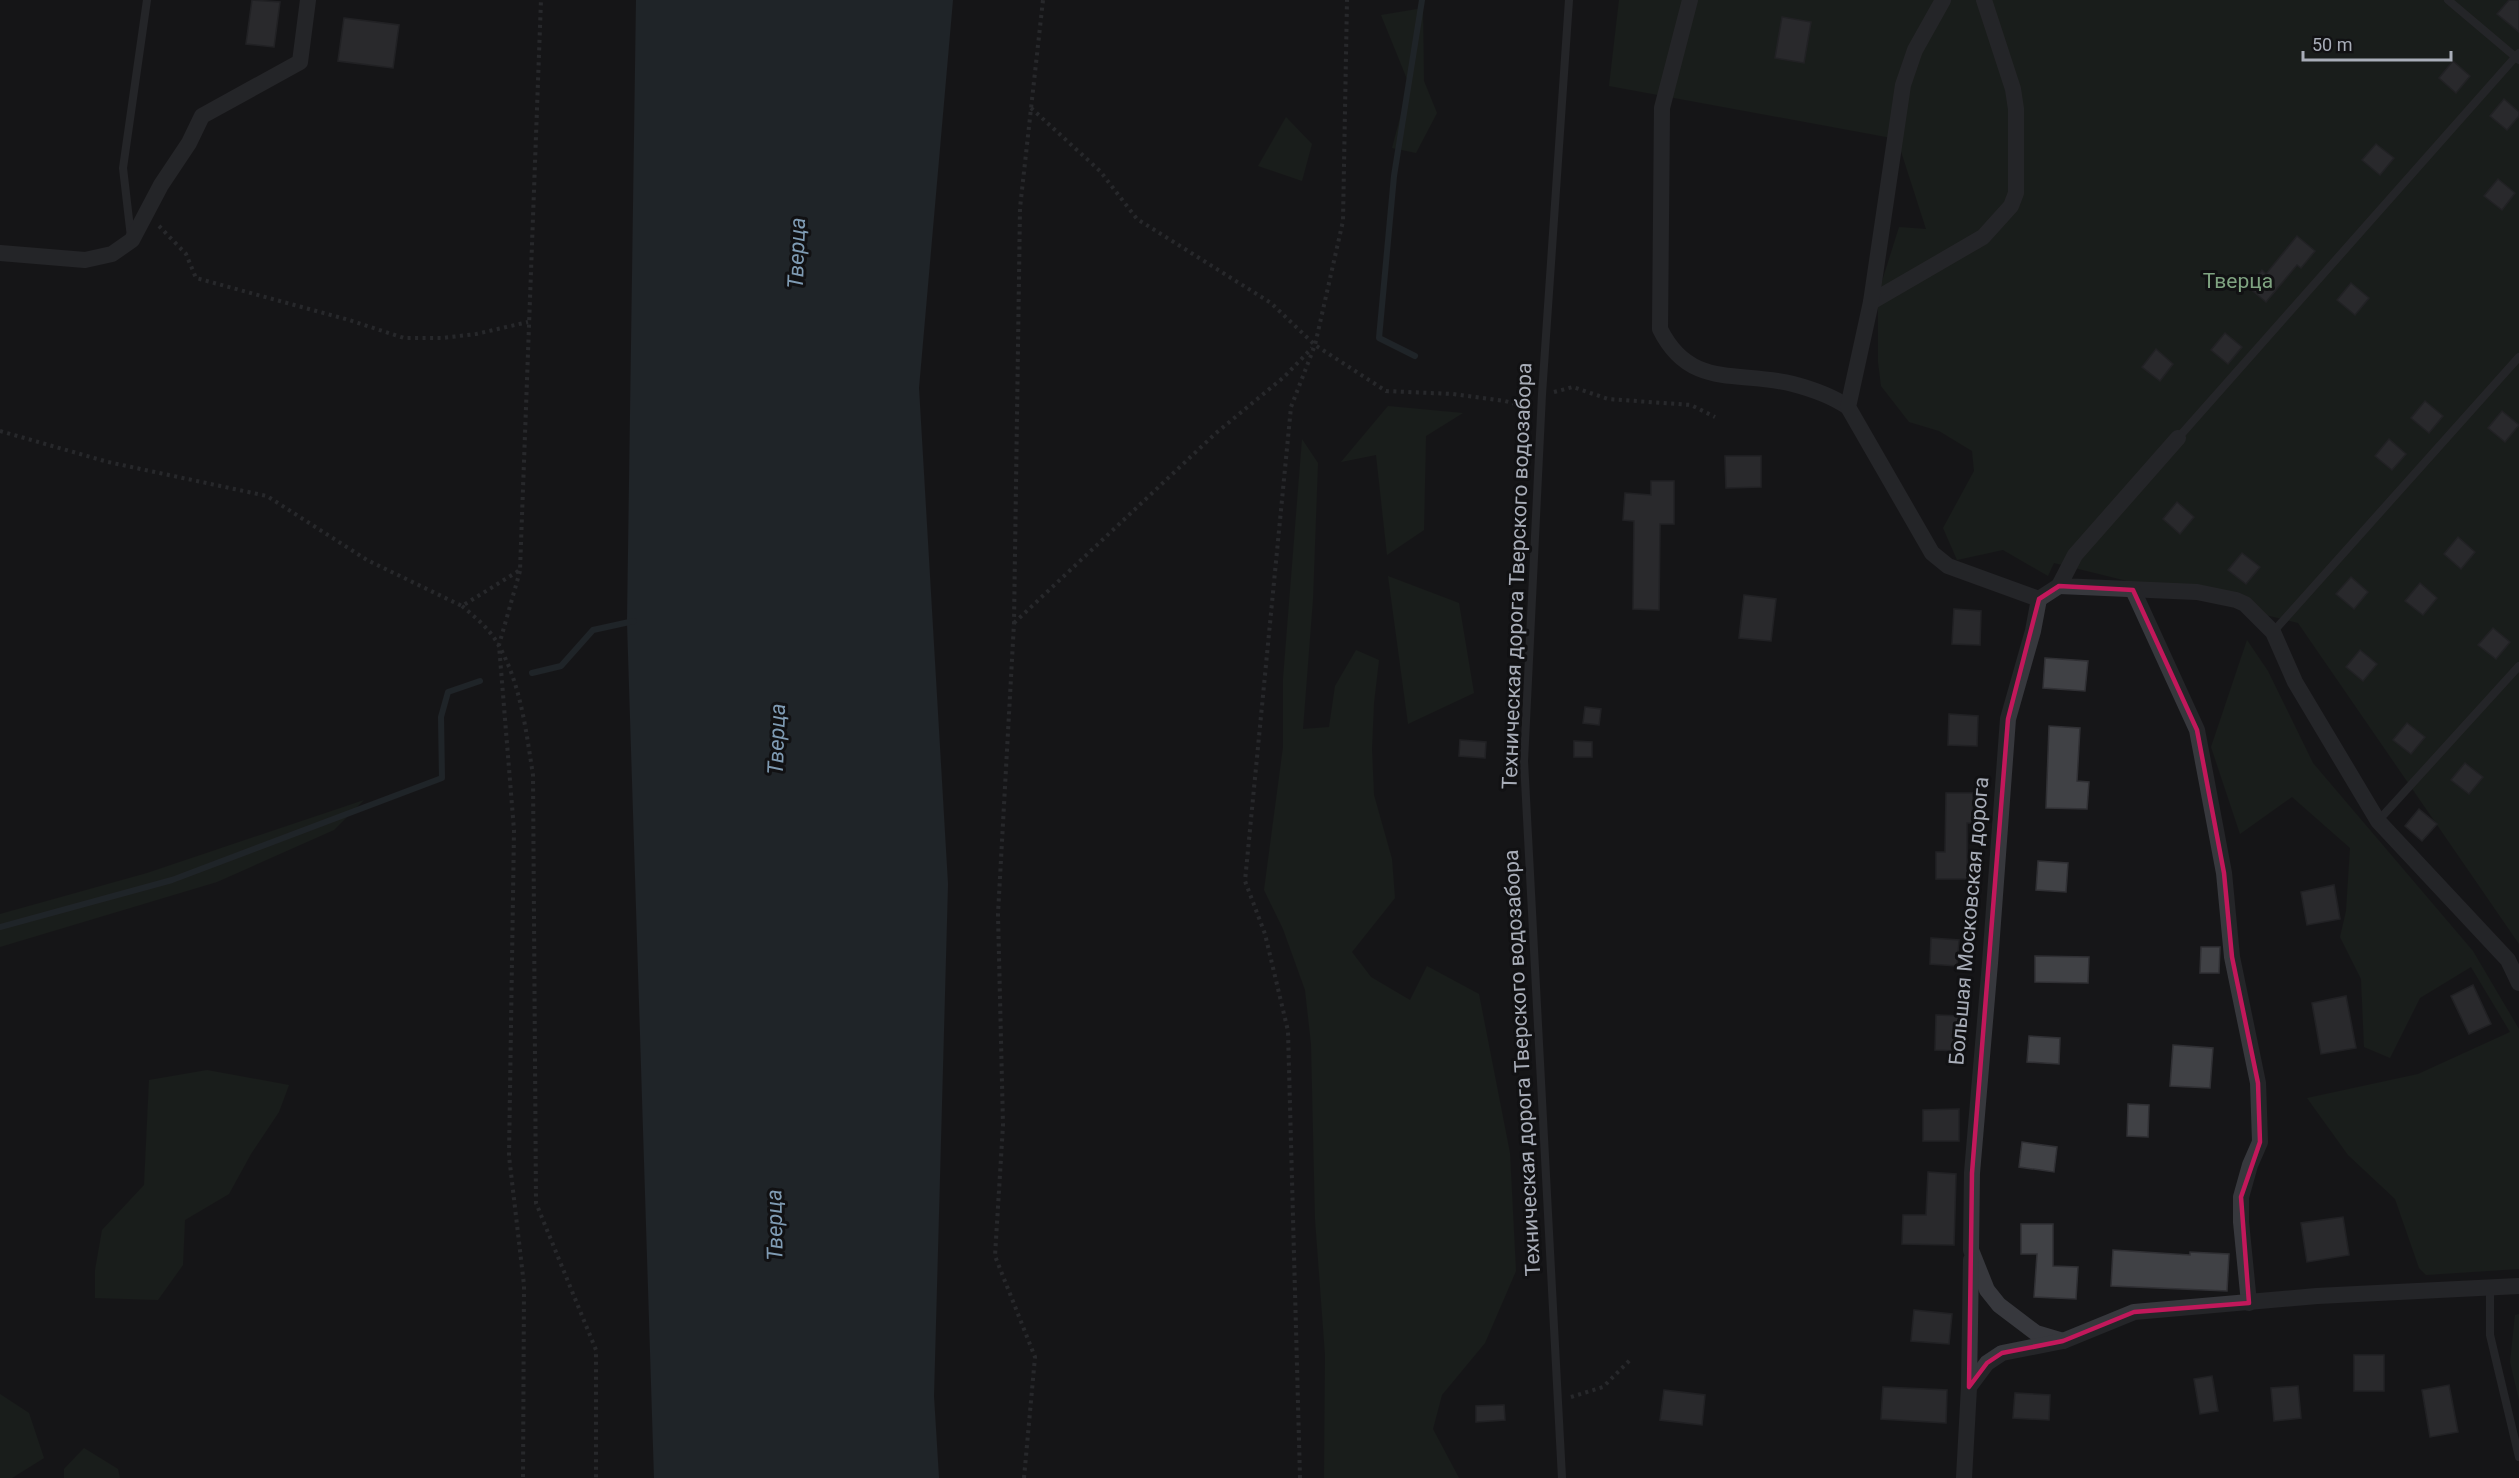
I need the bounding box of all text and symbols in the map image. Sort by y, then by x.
scale bar [2303,24,2452,62]
text: 50 m [2312,34,2352,55]
water label: Тверца [783,217,810,289]
park label: Тверца [2203,269,2273,293]
street label: Техническая дорога Тверского водозабора [1498,362,1536,790]
water label: Тверца [763,703,790,775]
street label: Большая Московская дорога [1944,776,1994,1066]
street label: Техническая дорога Тверского водозабора [1499,849,1545,1277]
water label: Тверца [761,1189,788,1261]

